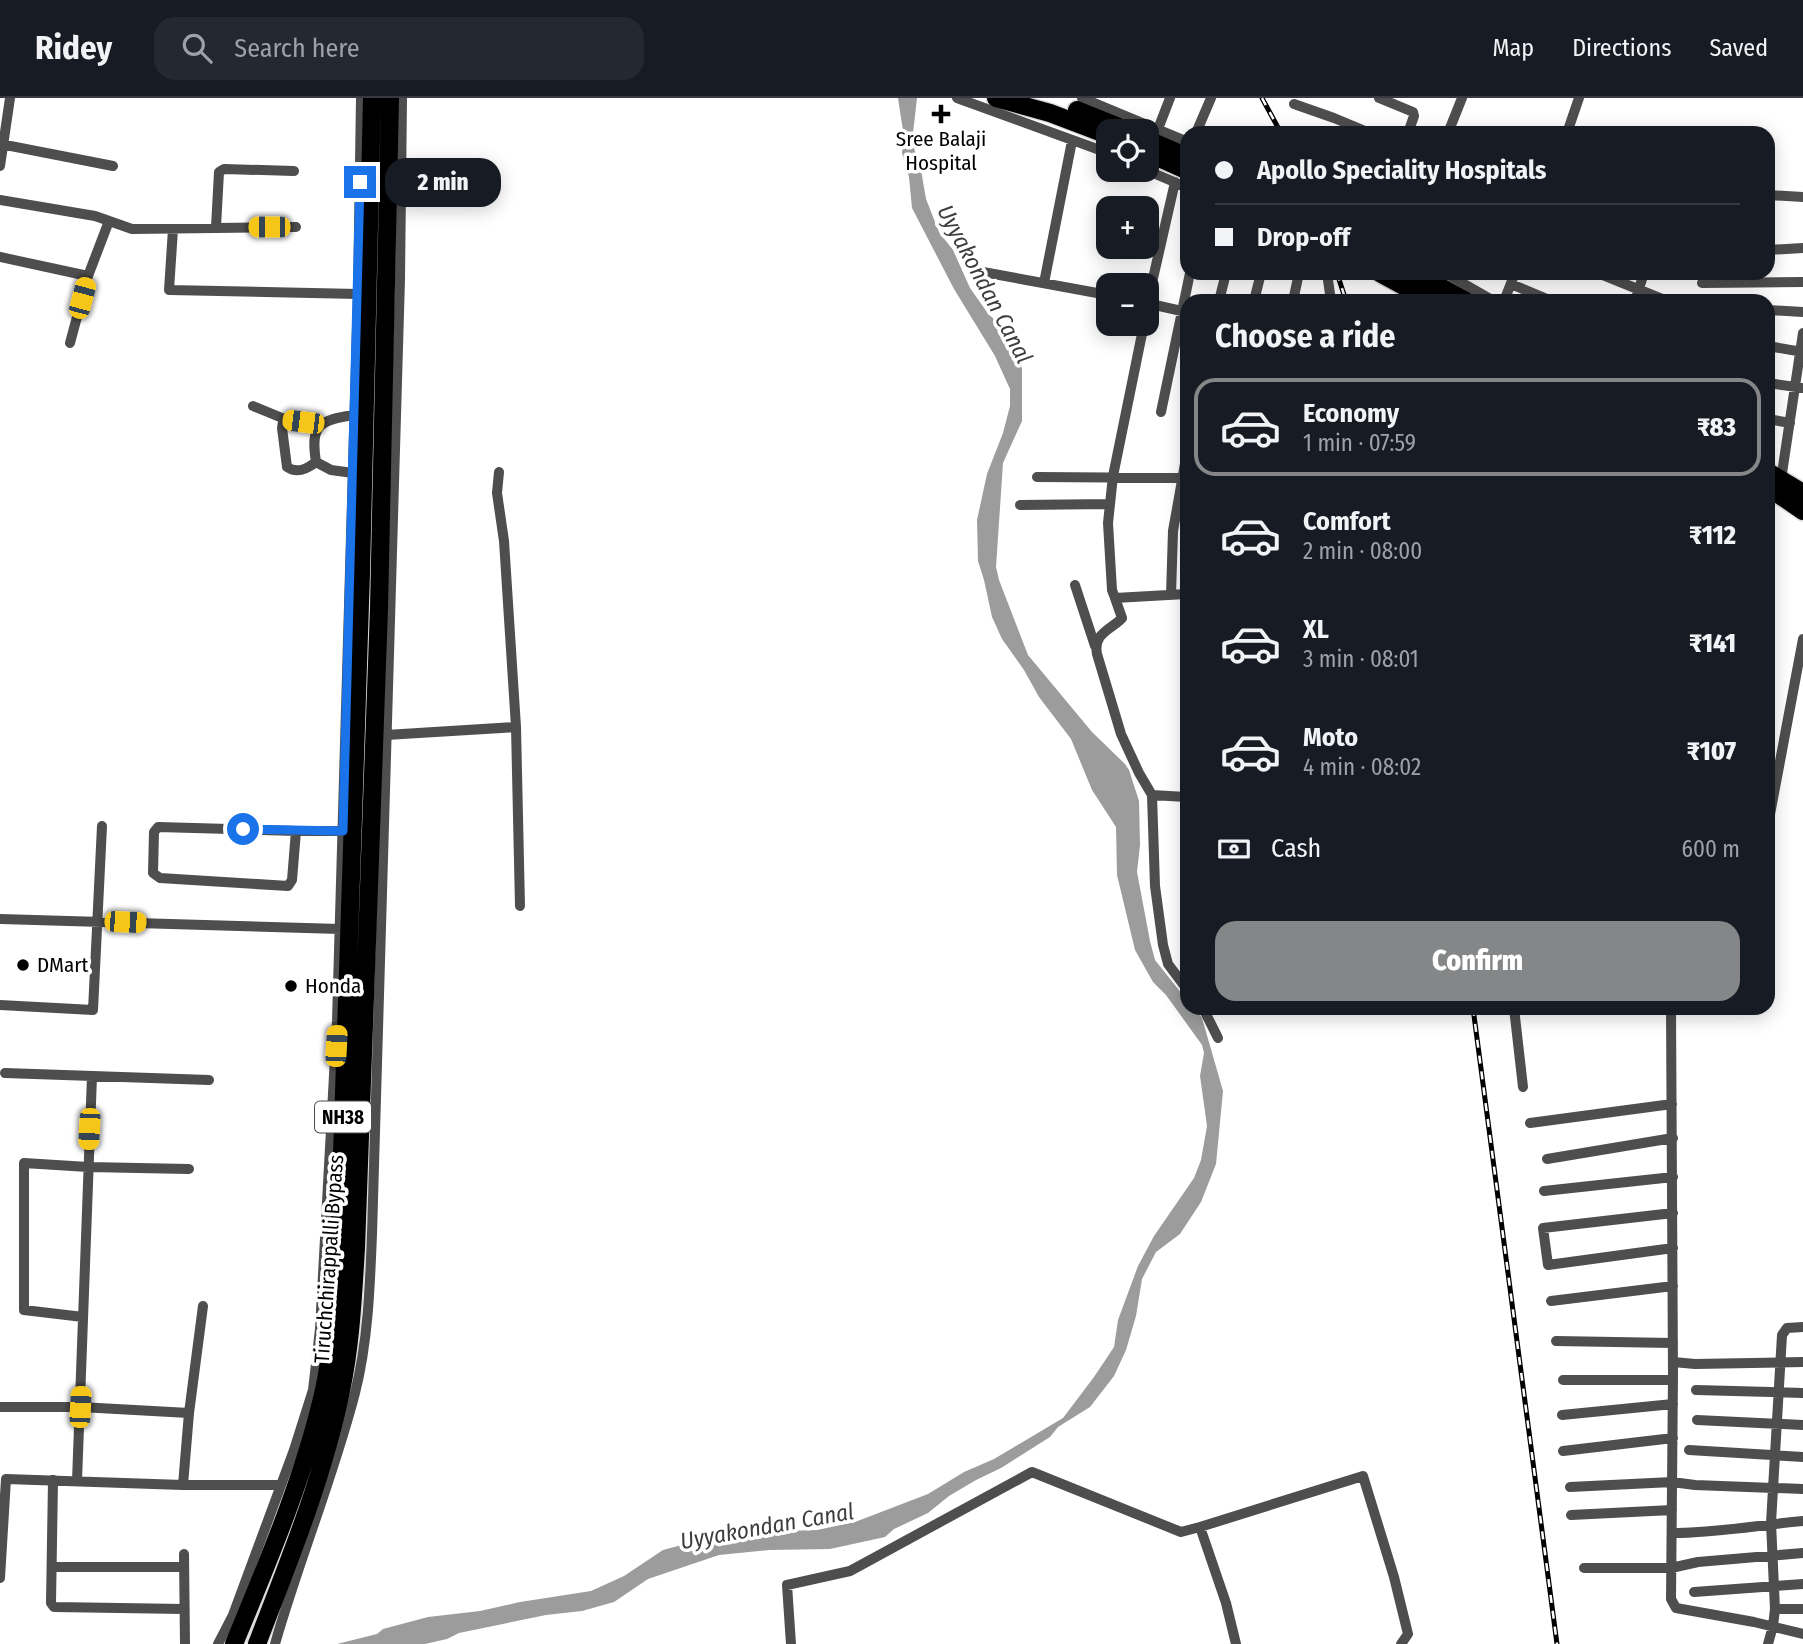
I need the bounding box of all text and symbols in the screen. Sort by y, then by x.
search box [154,17,644,80]
text: Ridey [35,28,112,68]
icon: search [178,29,216,67]
text: Search here [234,33,360,64]
text: Map [1493,34,1534,62]
text: Directions [1572,34,1671,62]
text: Saved [1709,34,1768,62]
marker: Sree Balaji Hospital [931,104,951,124]
map controls [1096,119,1159,336]
button: locate [1096,119,1159,182]
place label: Sree Balaji Hospital [896,126,986,176]
text: Apollo Speciality Hospitals [1257,155,1547,186]
callout: 2 min [384,158,500,206]
route end [344,166,376,198]
text: 2 min [418,168,468,196]
button: + [1096,196,1159,259]
water label: Uyyakondan Canal [931,200,1039,368]
car [249,217,291,238]
text: Drop-off [1257,222,1350,253]
button: − [1096,273,1159,336]
car [67,275,98,321]
text: Choose a ride [1215,317,1396,355]
icon: car [1219,396,1282,459]
text: Economy [1303,398,1399,429]
car [281,409,326,435]
text: ₹83 [1697,412,1736,443]
text: 1 min · 07:59 [1303,429,1416,457]
icon: car [1219,504,1282,567]
text: Comfort [1303,506,1391,537]
text: ₹112 [1689,520,1736,551]
text: 2 min · 08:00 [1303,537,1422,565]
icon: car [1219,612,1282,675]
text: XL [1303,614,1329,645]
text: ₹141 [1689,628,1736,659]
text: 3 min · 08:01 [1303,645,1419,673]
icon: car [1219,720,1282,783]
text: Moto [1303,722,1358,753]
text: ₹107 [1687,736,1736,767]
text: 4 min · 08:02 [1303,753,1421,781]
route start [227,813,259,845]
icon: cash [1215,830,1253,868]
text: Cash [1271,833,1321,864]
text: 600 m [1682,835,1740,863]
car [104,911,147,933]
button: Confirm [1215,921,1740,1001]
place label: DMart [37,952,89,978]
marker: DMart [15,957,31,973]
place label: Honda [305,973,361,999]
marker: Honda [283,978,299,994]
car [325,1024,348,1068]
road number: NH38 [315,1102,371,1133]
car [78,1107,101,1151]
street label: Tiruchchirappalli Bypass [309,1154,349,1364]
car [69,1385,92,1429]
water label: Uyyakondan Canal [678,1497,856,1555]

